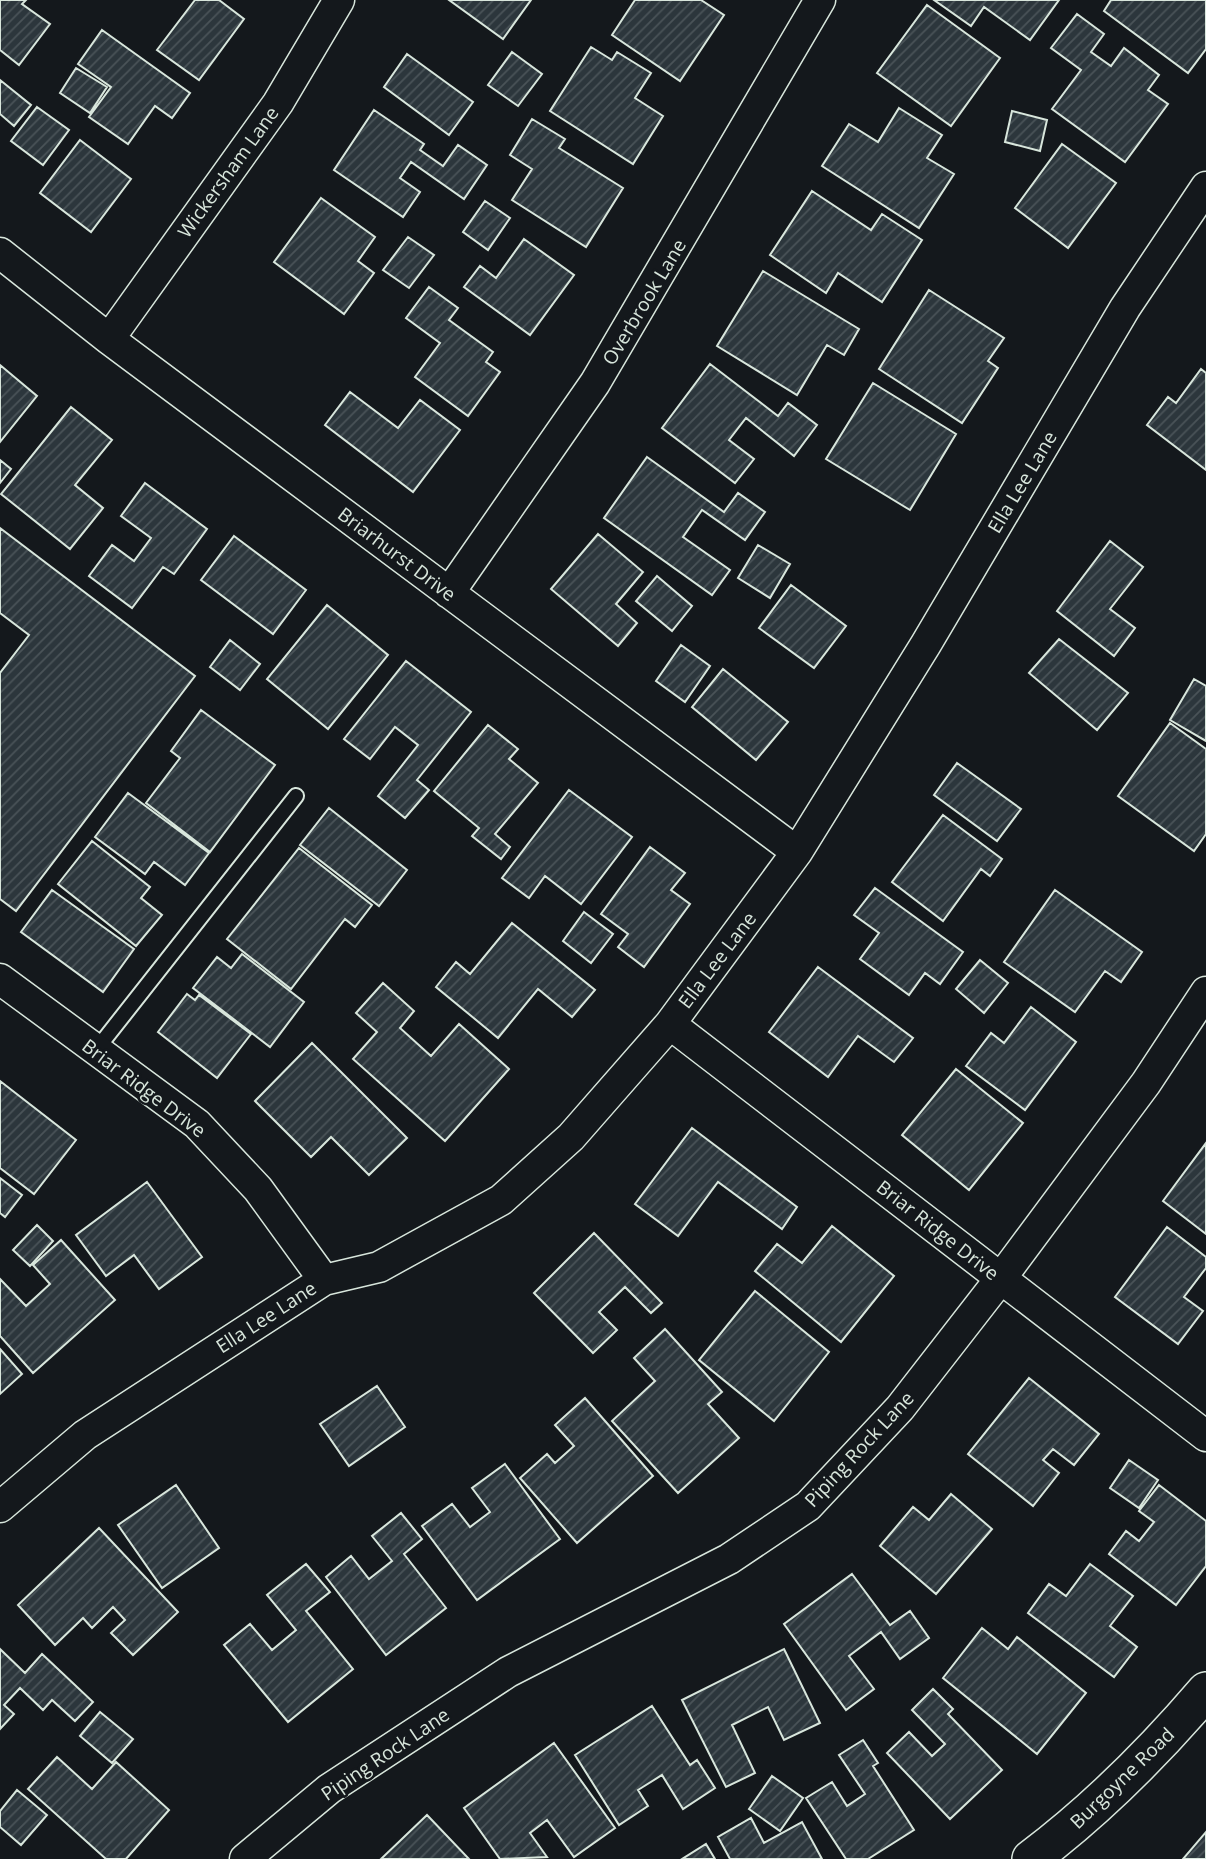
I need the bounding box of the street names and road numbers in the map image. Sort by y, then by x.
street label: Wickersham Lane [172,101,284,243]
street label: Overbrook Lane [596,234,692,370]
street label: Ella Lee Lane [981,426,1063,538]
street label: Briarhurst Drive [333,501,461,607]
street label: Ella Lee Lane [672,906,762,1014]
street label: Briar Ridge Drive [77,1033,211,1143]
street label: Briar Ridge Drive [871,1174,1005,1286]
street label: Ella Lee Lane [211,1275,321,1359]
street label: Piping Rock Lane [799,1385,919,1513]
street label: Piping Rock Lane [316,1701,454,1807]
street label: Burgoyne Road [1064,1722,1180,1834]

